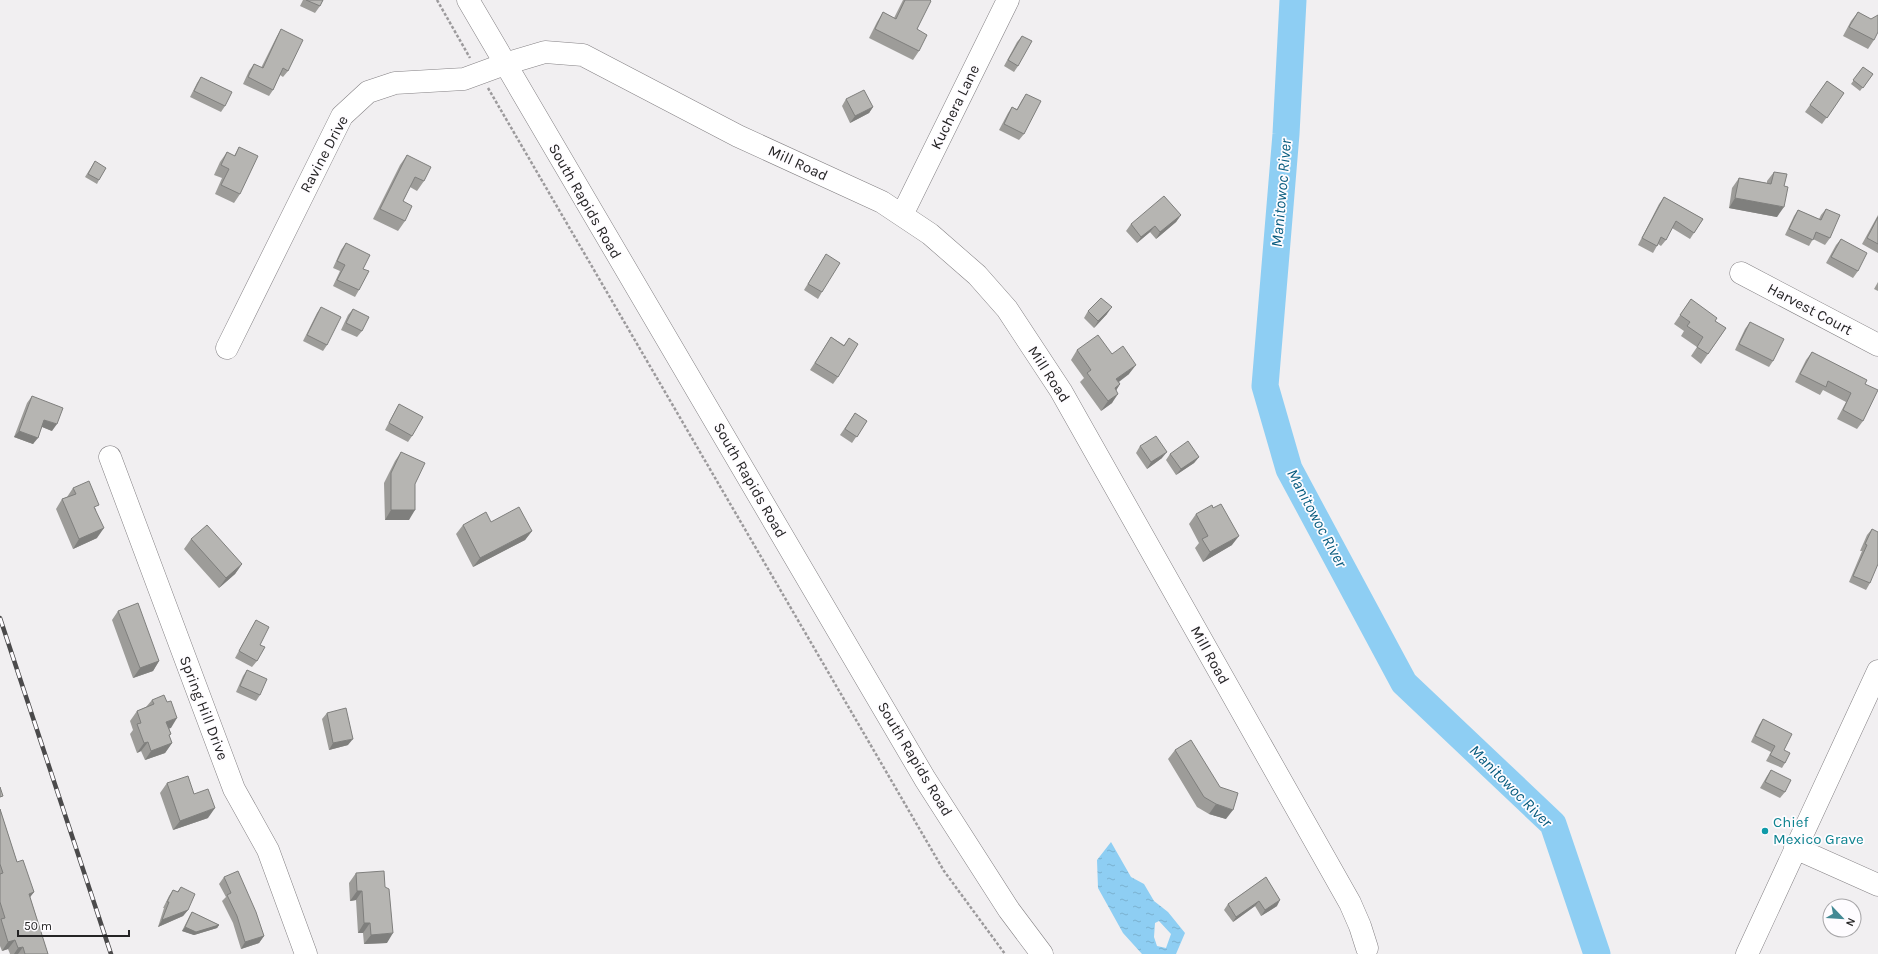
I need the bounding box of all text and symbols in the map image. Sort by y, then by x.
street label: Kuchera Lane [927,62,983,152]
street label: Ravine Drive [296,112,352,196]
water label: Manitowoc River [1267,137,1295,248]
street label: South Rapids Road [545,140,625,262]
street label: Mill Road [765,141,831,185]
street label: Harvest Court [1764,279,1856,339]
street label: Mill Road [1024,342,1074,406]
street label: South Rapids Road [710,419,790,541]
water label: Manitowoc River [1283,465,1351,571]
street label: Mill Road [1187,623,1233,687]
street label: Spring Hill Drive [176,653,232,763]
street label: South Rapids Road [874,699,956,819]
water label: Manitowoc River [1466,741,1557,832]
place label: Chief Mexico Grave [1773,813,1864,848]
marker: Chief Mexico Grave [1760,826,1770,836]
north arrow [1822,898,1862,938]
scale bar [18,912,129,938]
text: N [1843,916,1858,928]
text: 50 m [24,919,52,933]

